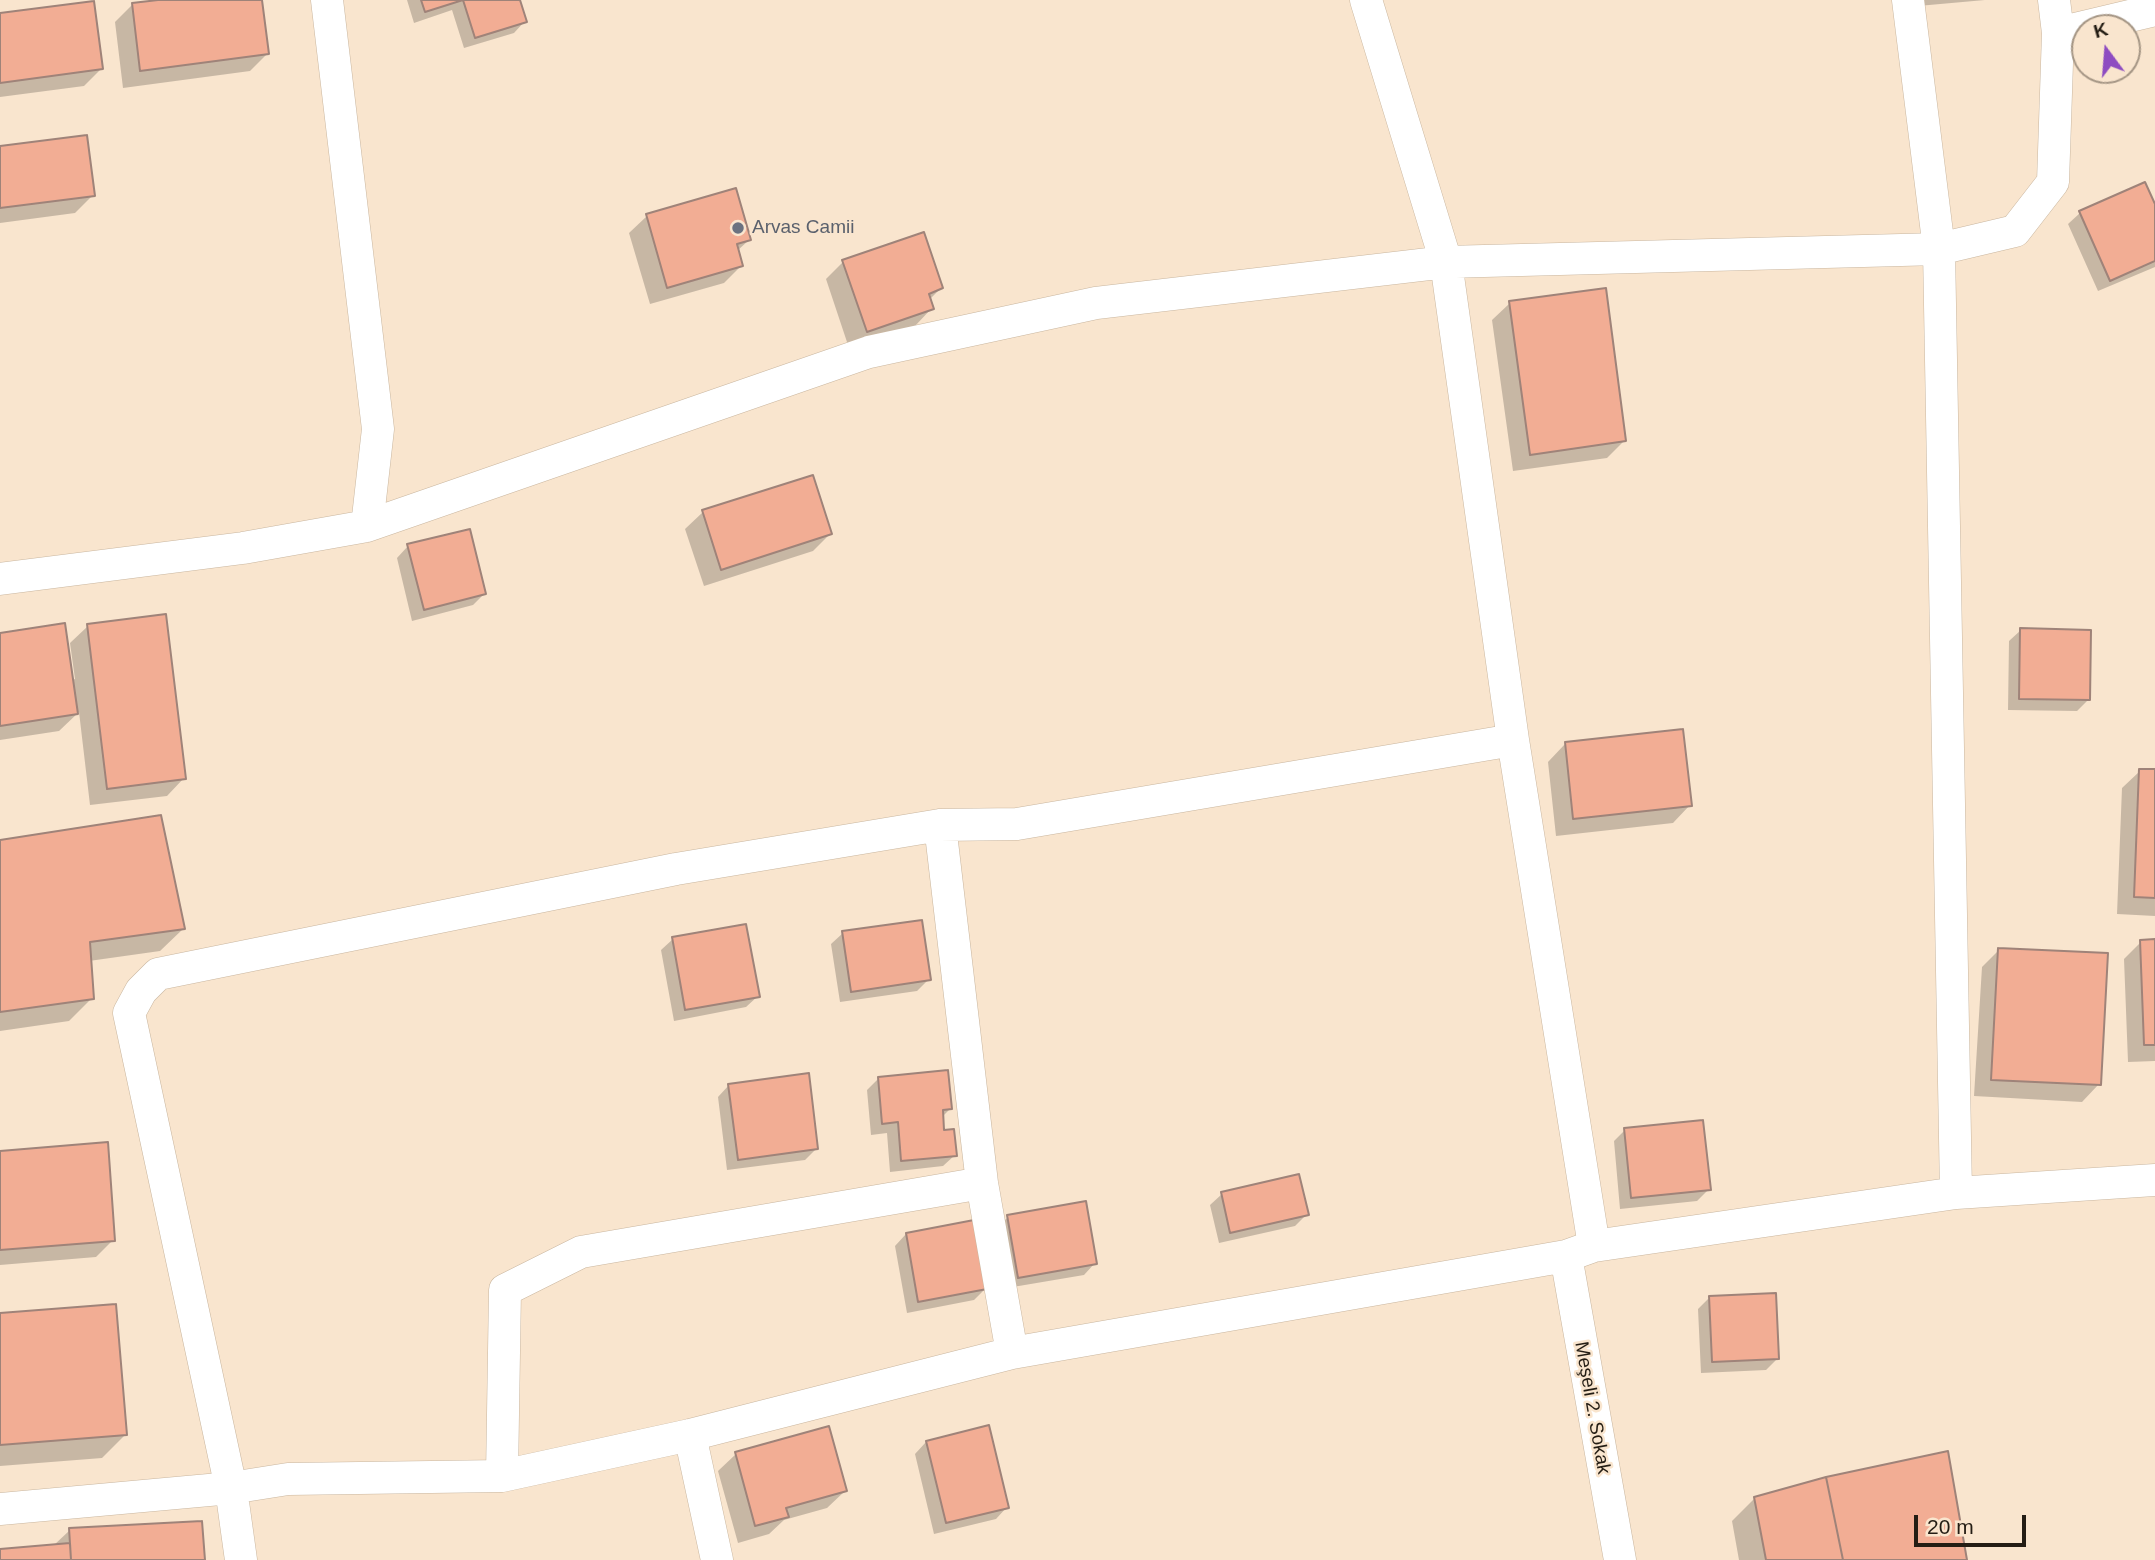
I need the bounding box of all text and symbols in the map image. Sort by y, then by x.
north arrow [2071,14,2141,84]
text: K [2091,18,2110,42]
place label: Arvas Camii [752,217,854,239]
marker: Arvas Camii [730,220,746,236]
street label: Meşeli 2. Sokak [1569,1340,1615,1476]
scale bar [1917,1500,2029,1544]
text: 20 m [1927,1515,1974,1538]

